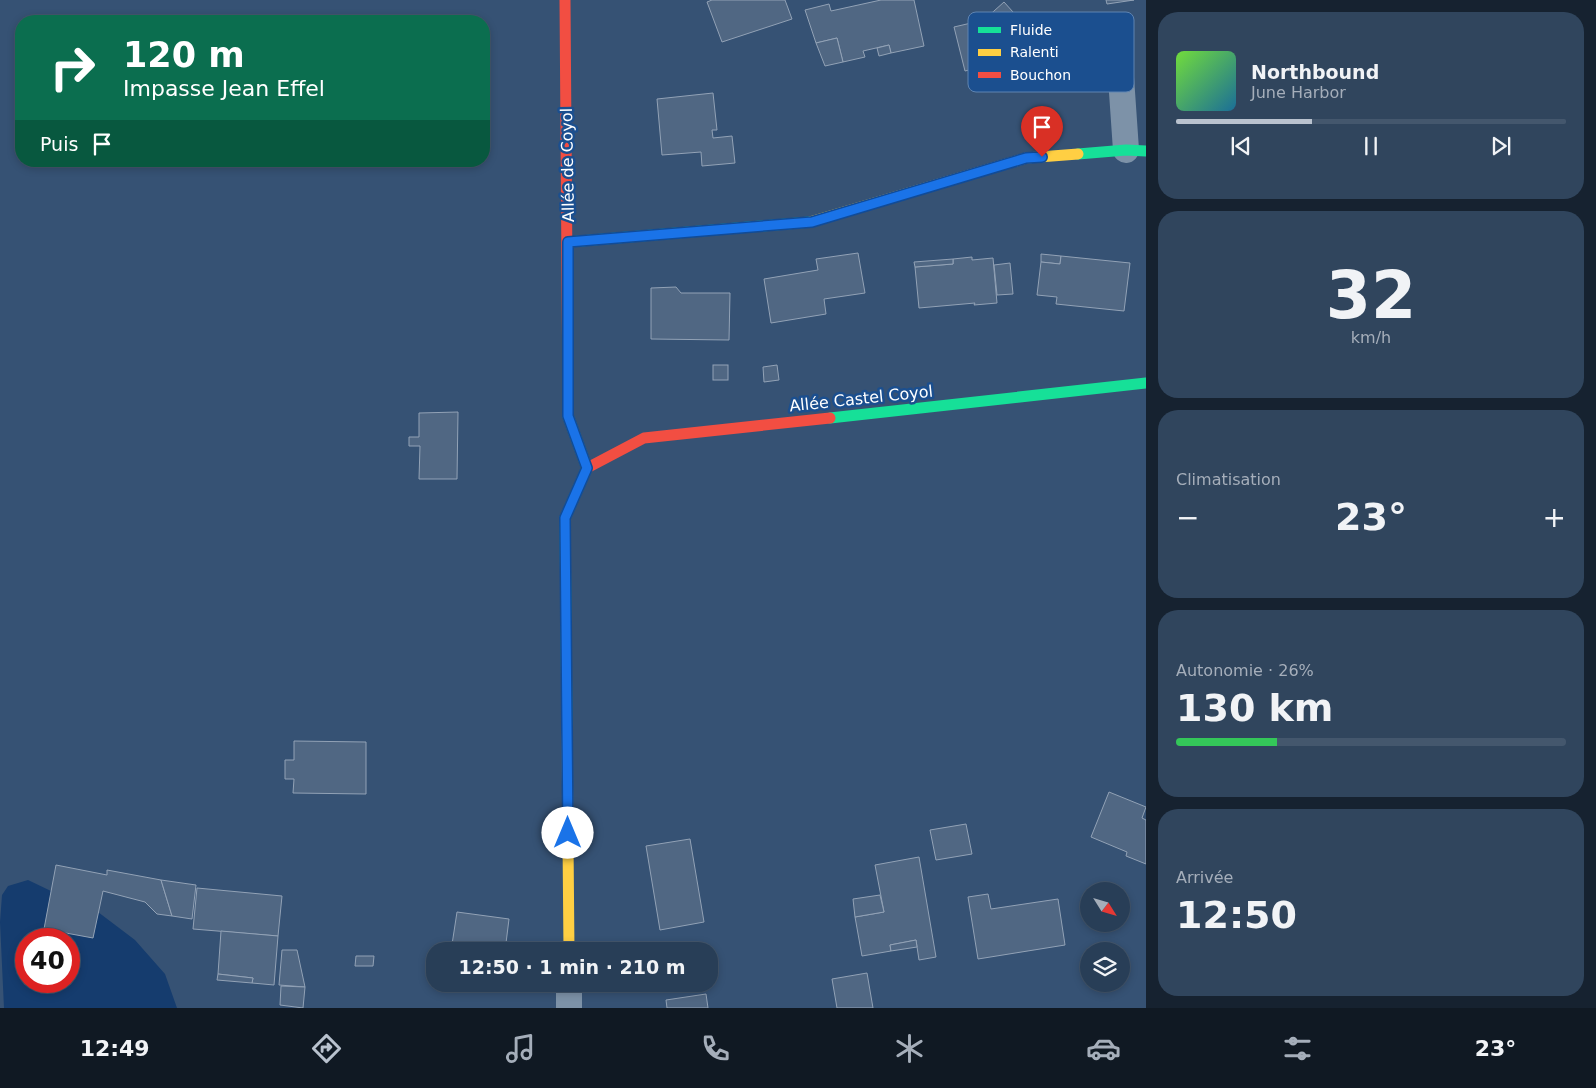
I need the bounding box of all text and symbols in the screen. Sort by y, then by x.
legend [968,12,1134,92]
text: Fluide [1010,22,1052,38]
icon: right [40,35,105,100]
text: 120 m [123,35,245,75]
text: Ralenti [1010,44,1059,60]
text: Northbound [1251,61,1379,83]
text: Bouchon [1010,67,1071,83]
text: Impasse Jean Effel [123,76,325,101]
text: June Harbor [1251,83,1346,102]
pin [1021,106,1063,157]
street label: Allée de Coyol [557,108,578,222]
icon: arrive [1028,113,1056,141]
icon: arrive [88,130,116,158]
icon: previous [1227,132,1255,160]
icon: pause [1357,132,1385,160]
icon: next [1487,132,1515,160]
text: Puis [40,133,78,155]
text: 32 [1326,258,1416,333]
text: km/h [1351,328,1391,347]
street label: Allée Castel Coyol [788,382,934,415]
text: Climatisation [1176,470,1281,489]
text: 23° [1335,495,1407,539]
text: − [1176,501,1199,534]
text: + [1543,501,1566,534]
text: Autonomie · 26% [1176,661,1314,680]
text: 130 km [1176,686,1333,730]
position arrow [541,806,593,858]
text: Arrivée [1176,868,1233,887]
north arrow [1080,882,1130,932]
map controls [1080,882,1130,992]
text: 12:50 [1176,893,1297,937]
speed limit sign: 40 [15,928,80,993]
button: layers [1080,942,1130,992]
text: 12:50 · 1 min · 210 m [458,956,686,978]
icon: directions [309,1031,344,1066]
icon: music [503,1031,538,1066]
icon: phone [698,1031,733,1066]
icon: climate [892,1031,927,1066]
icon: car [1086,1031,1121,1066]
icon: filters [1280,1031,1315,1066]
text: 12:49 [80,1036,150,1061]
text: 23° [1475,1036,1516,1061]

